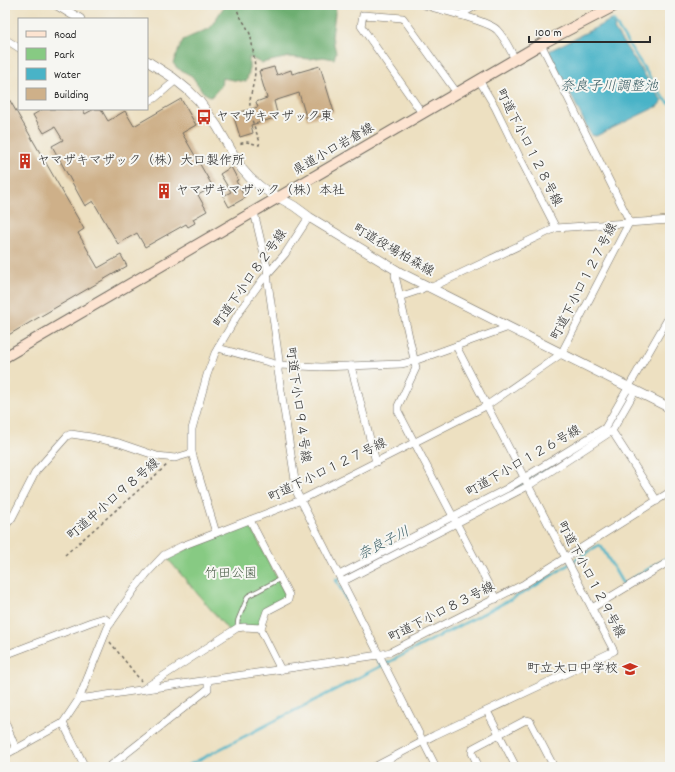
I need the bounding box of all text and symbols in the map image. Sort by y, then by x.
legend [18,18,148,110]
scale bar [529,18,650,44]
text: 100 m [535,25,562,42]
text: Road [54,27,76,44]
text: Park [54,47,75,64]
text: Water [54,67,81,84]
water label: 奈良子川調整池 [560,77,659,97]
street label: 町道下小口１２８号線 [490,86,566,211]
text: Building [54,87,89,104]
bus stop icon: ヤマザキマザック東 [195,108,213,126]
place label: ヤマザキマザック東 [216,108,333,127]
street label: 県道小口岩倉線 [290,119,379,181]
building icon: ヤマザキマザック（株）大口製作所 [16,152,34,170]
place label: ヤマザキマザック（株）大口製作所 [37,152,245,171]
building icon: ヤマザキマザック（株）本社 [155,182,173,200]
place label: ヤマザキマザック（株）本社 [176,182,345,201]
street label: 町道下小口１２７号線 [547,219,623,344]
street label: 町道役場柏森線 [349,220,438,282]
street label: 町道下小口８２号線 [210,225,293,332]
street label: 町道下小口９４号線 [279,346,315,465]
street label: 町道下小口１２６号線 [463,421,586,503]
street label: 町道下小口１２７号線 [265,434,391,508]
street label: 町道中小口９８号線 [64,454,165,546]
street label: 町道下小口１２９号線 [551,518,629,643]
water label: 奈良子川 [355,522,413,566]
park label: 竹田公園 [205,565,257,584]
street label: 町道下小口８３号線 [386,578,499,648]
place label: 町立大口中学校 [527,660,618,679]
school or university icon: 町立大口中学校 [621,660,639,678]

